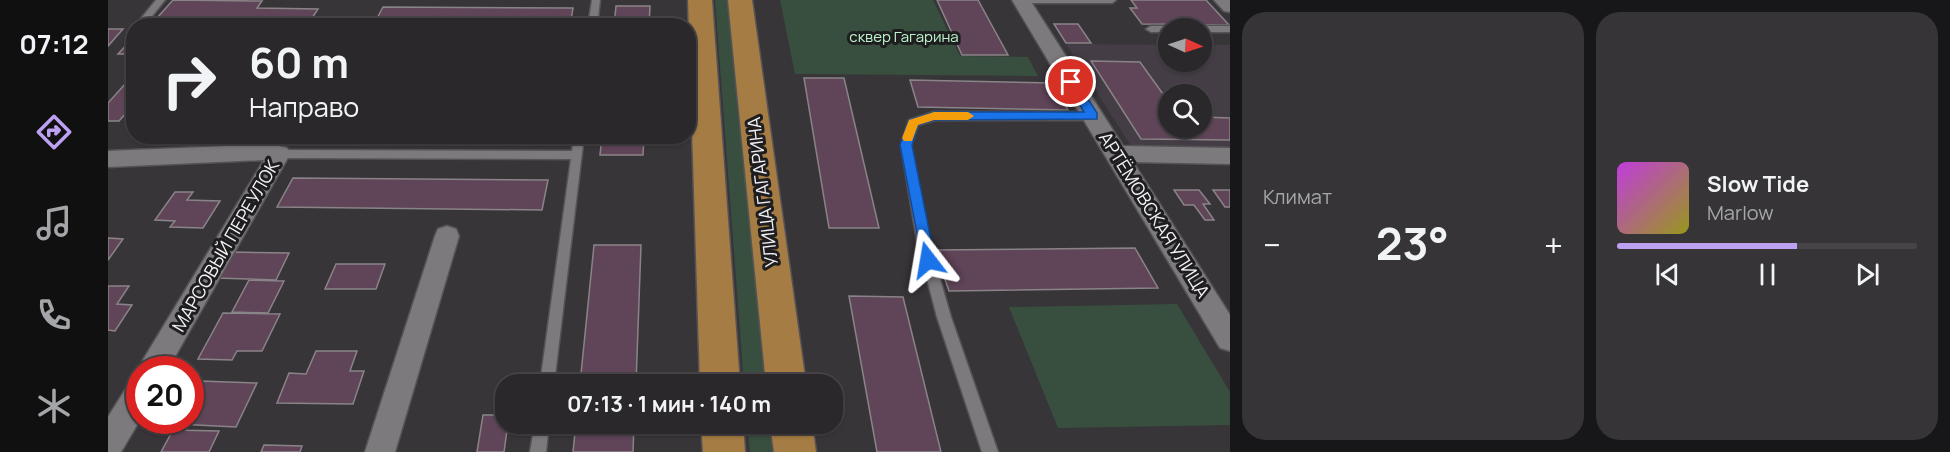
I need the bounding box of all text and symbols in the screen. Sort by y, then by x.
north arrow [1158,18,1212,72]
map controls [1158,18,1212,138]
text: 07:12 [19,25,89,62]
park label: сквер Гагарина [849,26,959,47]
text: 60 m [249,33,349,91]
icon: right [150,42,228,120]
pin [1045,56,1096,107]
icon: arrive [1054,65,1087,98]
button: search [1158,84,1212,138]
text: Направо [249,88,359,125]
icon: directions [33,111,75,153]
street label: УЛИЦА ГАГАРИНА [741,115,783,268]
street label: АРТЁМОВСКАЯ УЛИЦА [1094,127,1216,303]
street label: МАРСОВЫЙ ПЕРЕУЛОК [166,155,284,336]
text: Slow Tide [1707,169,1809,199]
text: Климат [1263,183,1332,210]
text: Marlow [1707,199,1774,226]
icon: music [33,202,75,244]
text: 23° [1376,212,1449,274]
text: − [1263,222,1281,267]
text: + [1544,222,1563,267]
position arrow [896,228,960,292]
icon: previous [1651,258,1684,291]
icon: pause [1751,258,1784,291]
icon: next [1851,258,1884,291]
icon: phone [33,294,75,336]
speed limit sign: 20 [126,356,204,434]
icon: climate [33,385,75,427]
text: 07:13 · 1 мин · 140 m [567,389,771,419]

